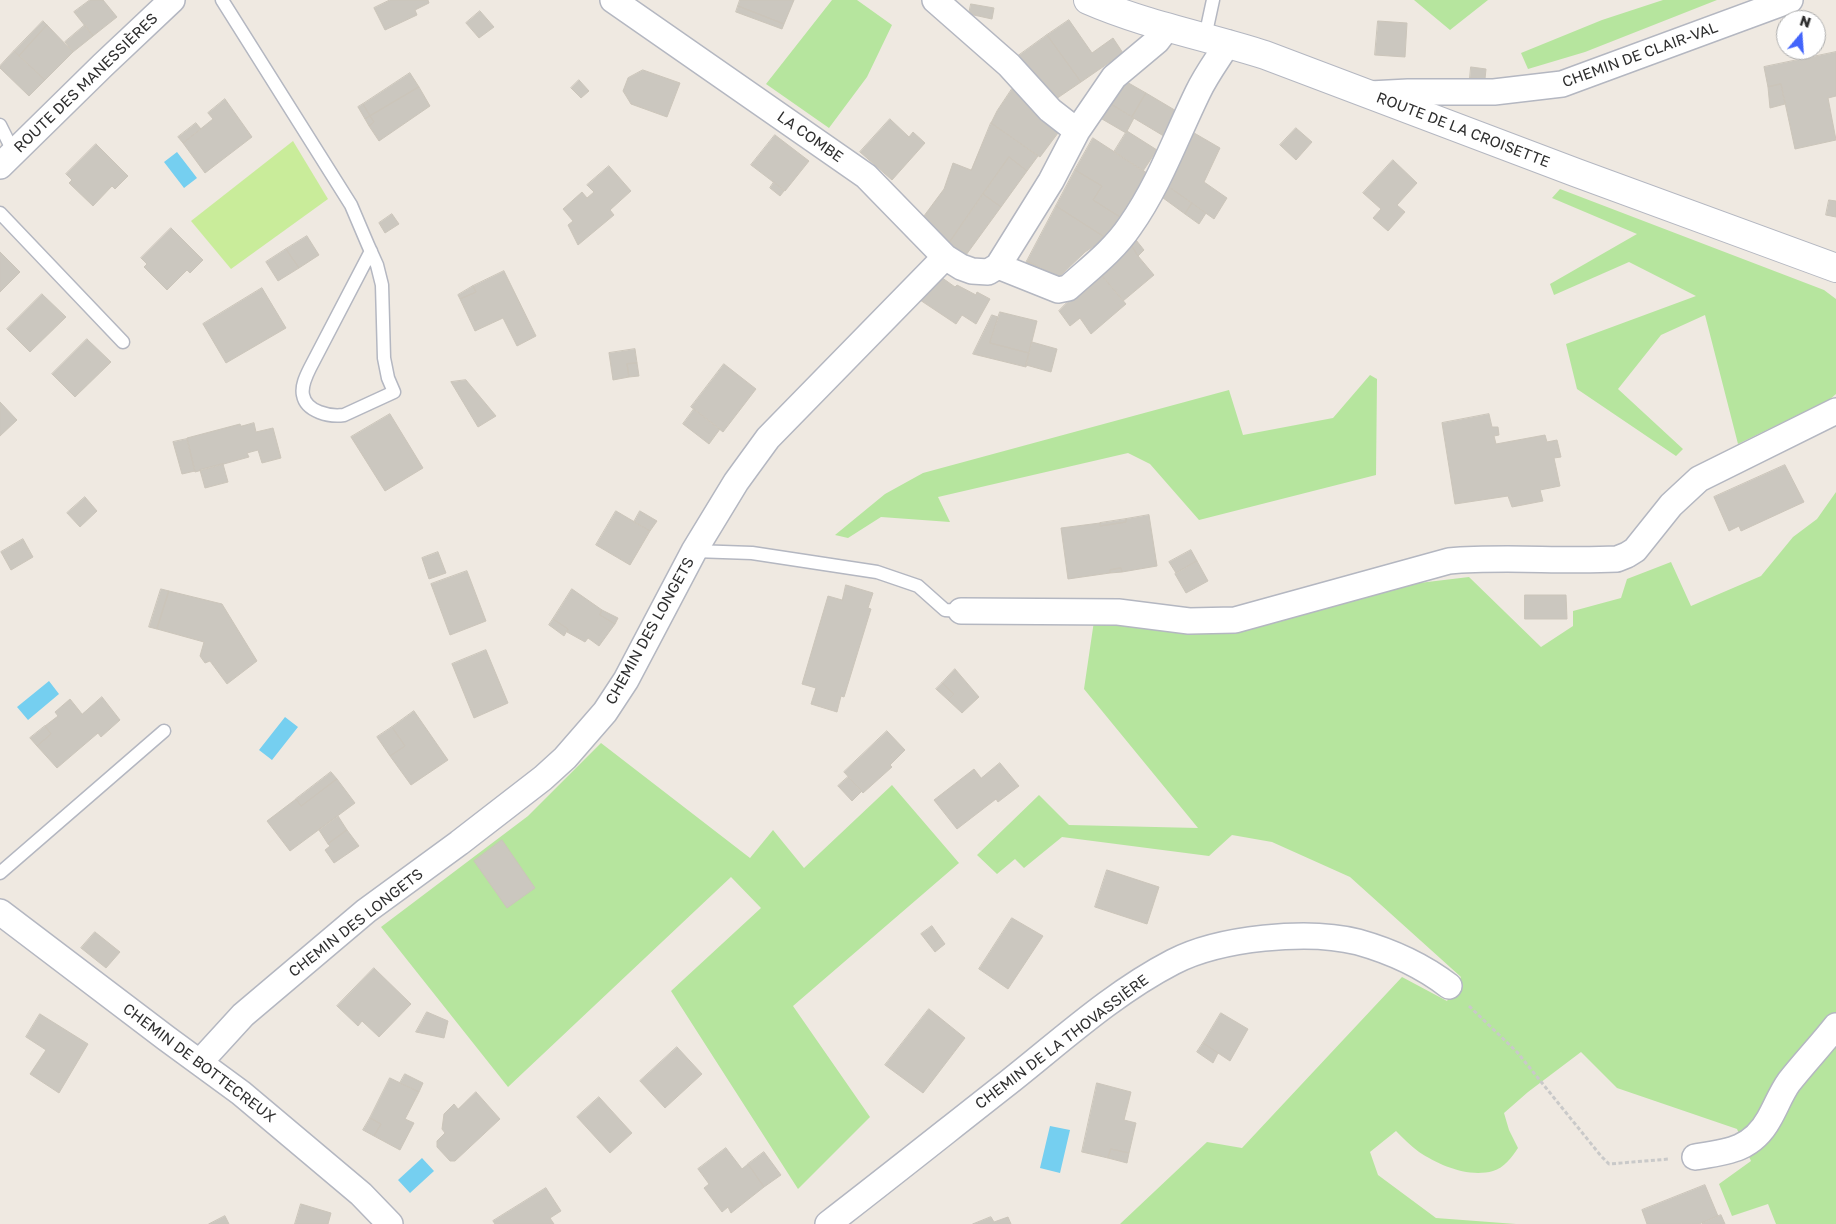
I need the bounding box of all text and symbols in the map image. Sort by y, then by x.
street label: ROUTE DES MANESSIÈRES [10,10,162,156]
north arrow [1776,10,1826,60]
text: N [1798,11,1813,31]
street label: CHEMIN DE CLAIR-VAL [1560,18,1720,92]
street label: ROUTE DE LA CROISETTE [1374,89,1552,171]
street label: LA COMBE [774,108,846,166]
street label: CHEMIN DES LONGETS [602,554,698,708]
street label: CHEMIN DES LONGETS [285,865,427,981]
street label: CHEMIN DE LA THOVASSIÈRE [972,971,1152,1113]
street label: CHEMIN DE BOTTECREUX [119,1000,279,1126]

